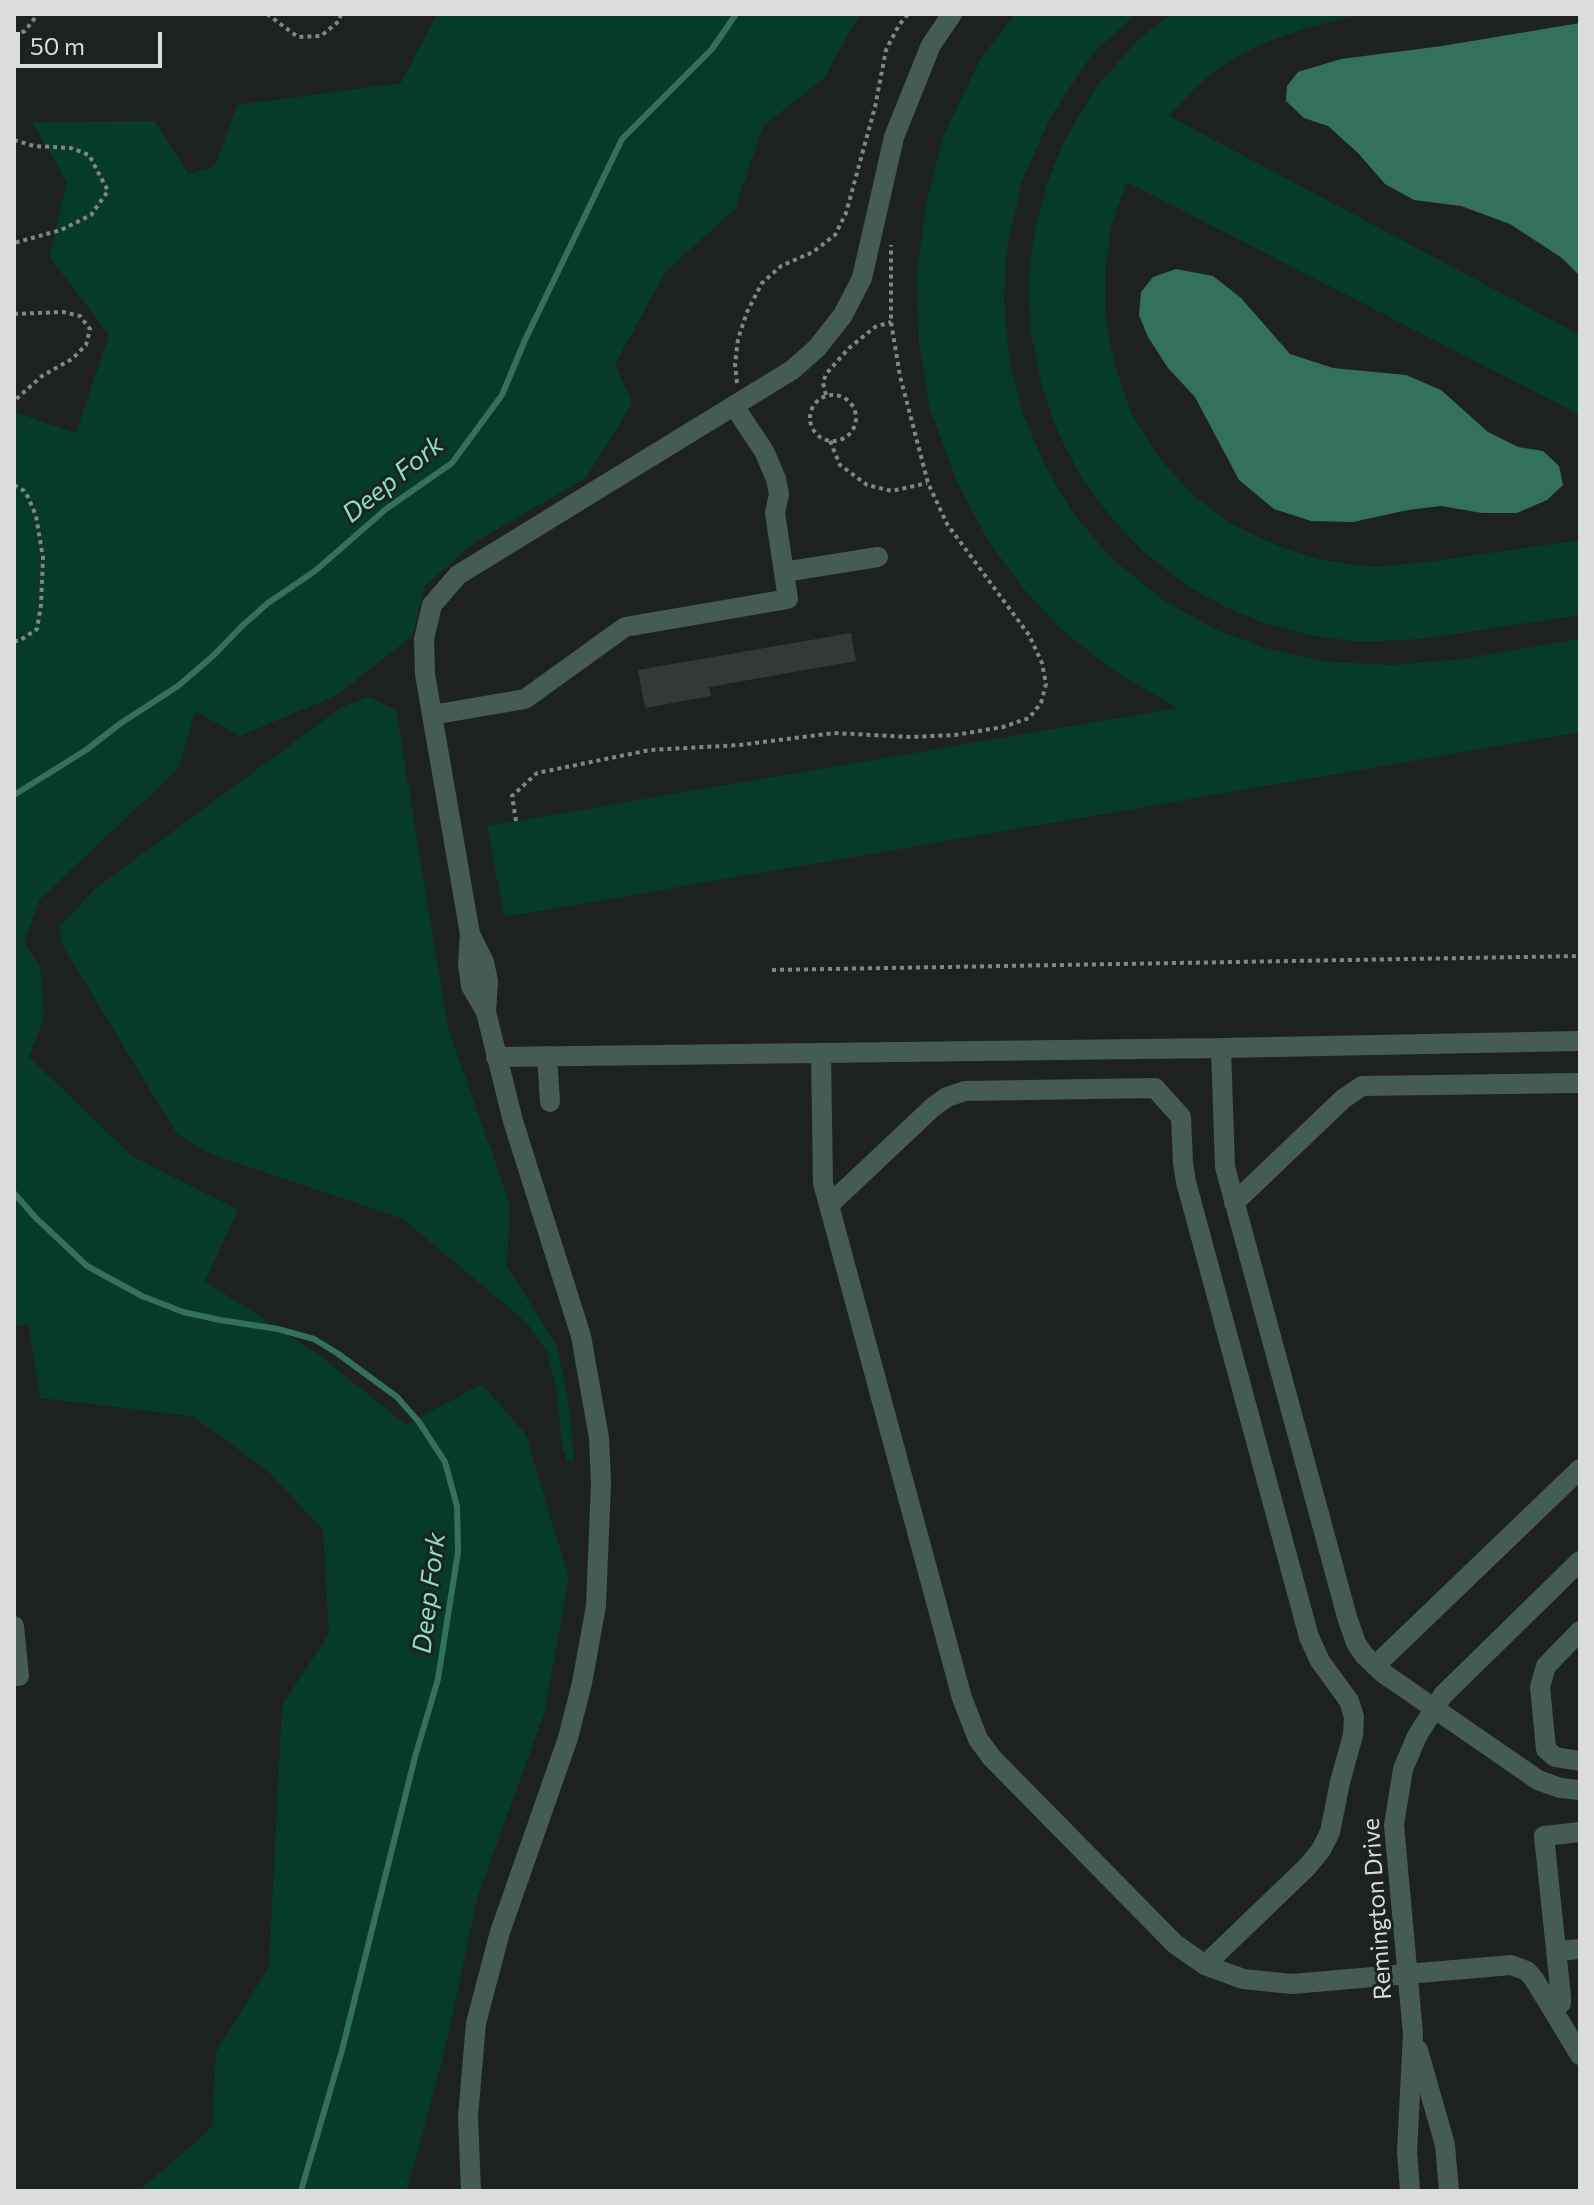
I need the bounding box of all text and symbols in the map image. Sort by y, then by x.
scale bar [20,16,166,66]
text: 50 m [30,31,85,60]
water label: Deep Fork [336,429,450,529]
water label: Deep Fork [406,1531,452,1655]
street label: Remington Drive [1356,1817,1398,2001]

